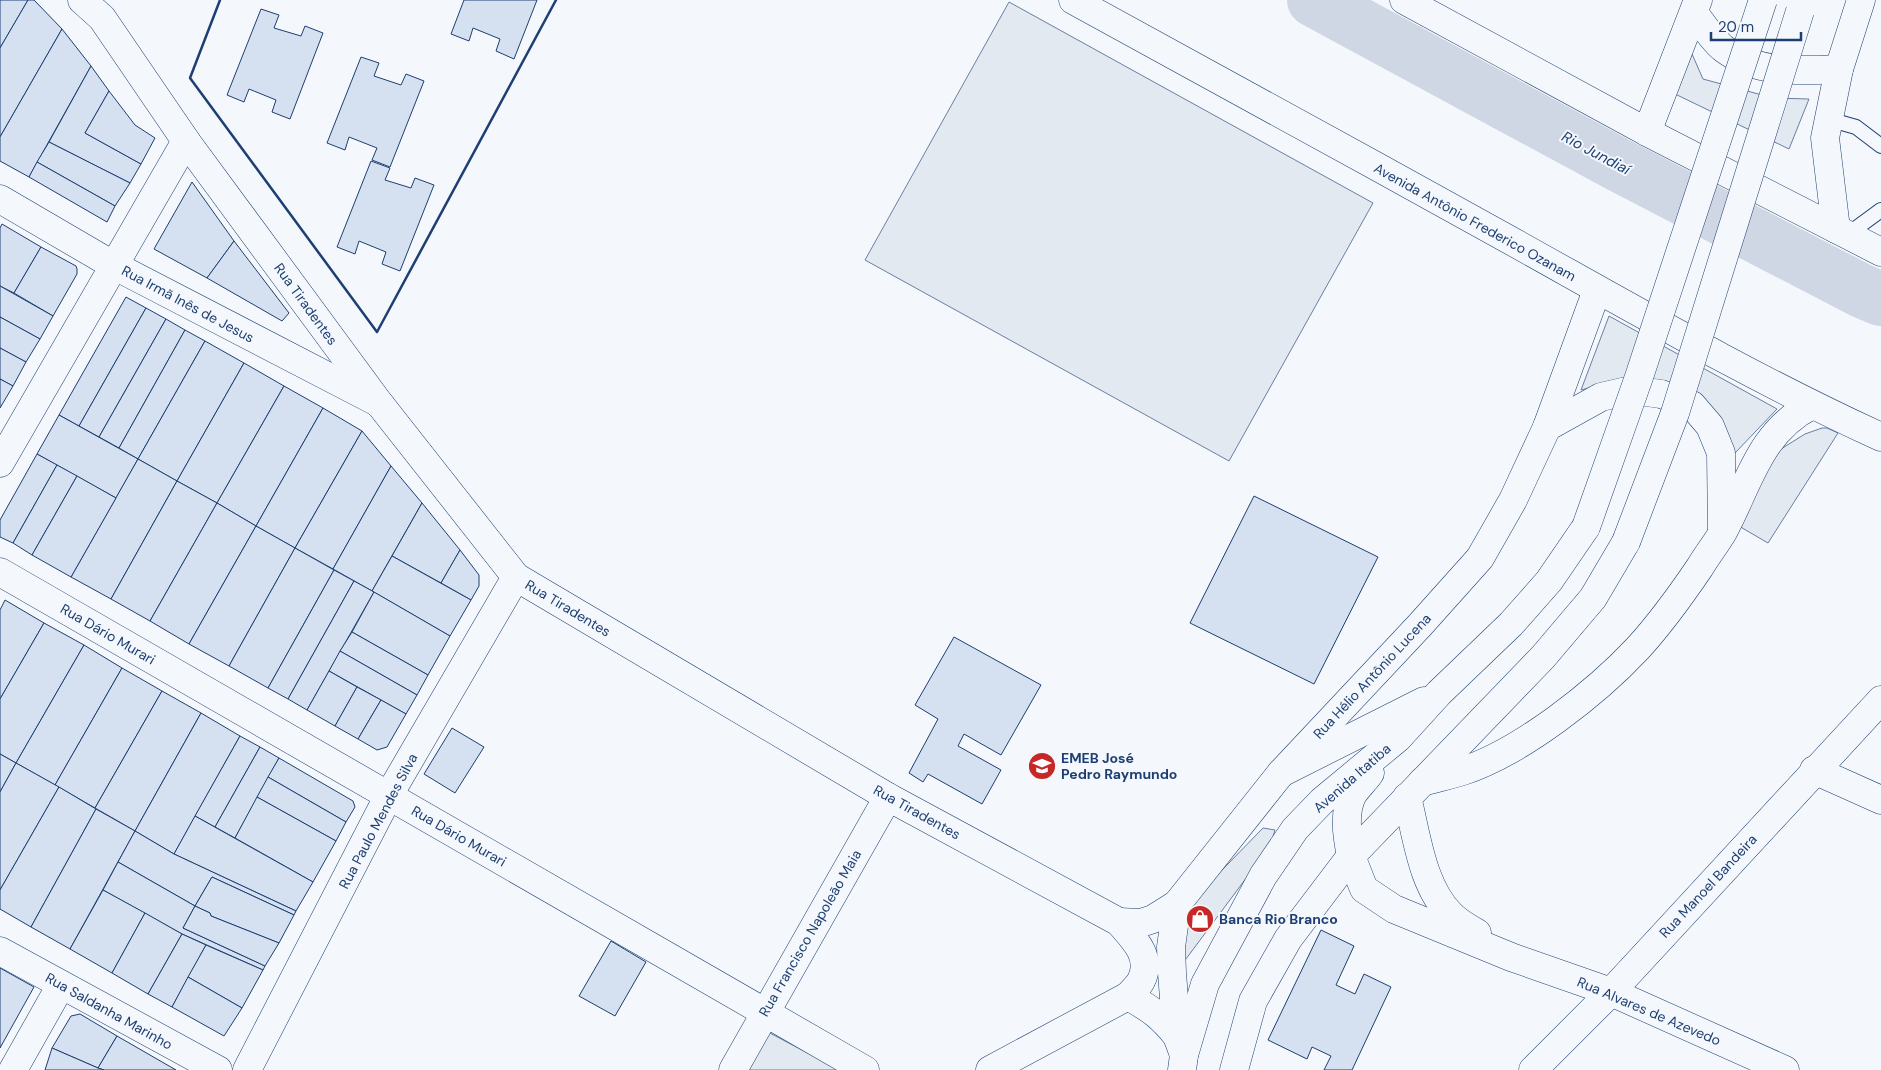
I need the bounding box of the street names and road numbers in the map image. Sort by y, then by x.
street label: Avenida Antônio Frederico Ozanam [1371,159,1579,285]
street label: Rua Tiradentes [270,260,342,348]
street label: Rua Irmã Inês de Jesus [119,261,257,347]
street label: Rua Tiradentes [522,575,614,641]
street label: Rua Dário Murari [57,600,159,668]
street label: Rua Hélio Antônio Lucena [1309,610,1435,742]
street label: Avenida Itatiba [1310,740,1394,816]
street label: Rua Paulo Mendes Silva [335,750,421,892]
street label: Rua Tiradentes [870,781,964,843]
street label: Rua Dário Murari [408,802,510,870]
street label: Rua Manoel Bandeira [1655,830,1761,942]
street label: Rua Francisco Napoleão Maia [755,846,865,1020]
street label: Rua Saldanha Marinho [42,969,176,1053]
street label: Rua Alvares de Azevedo [1574,973,1724,1049]

